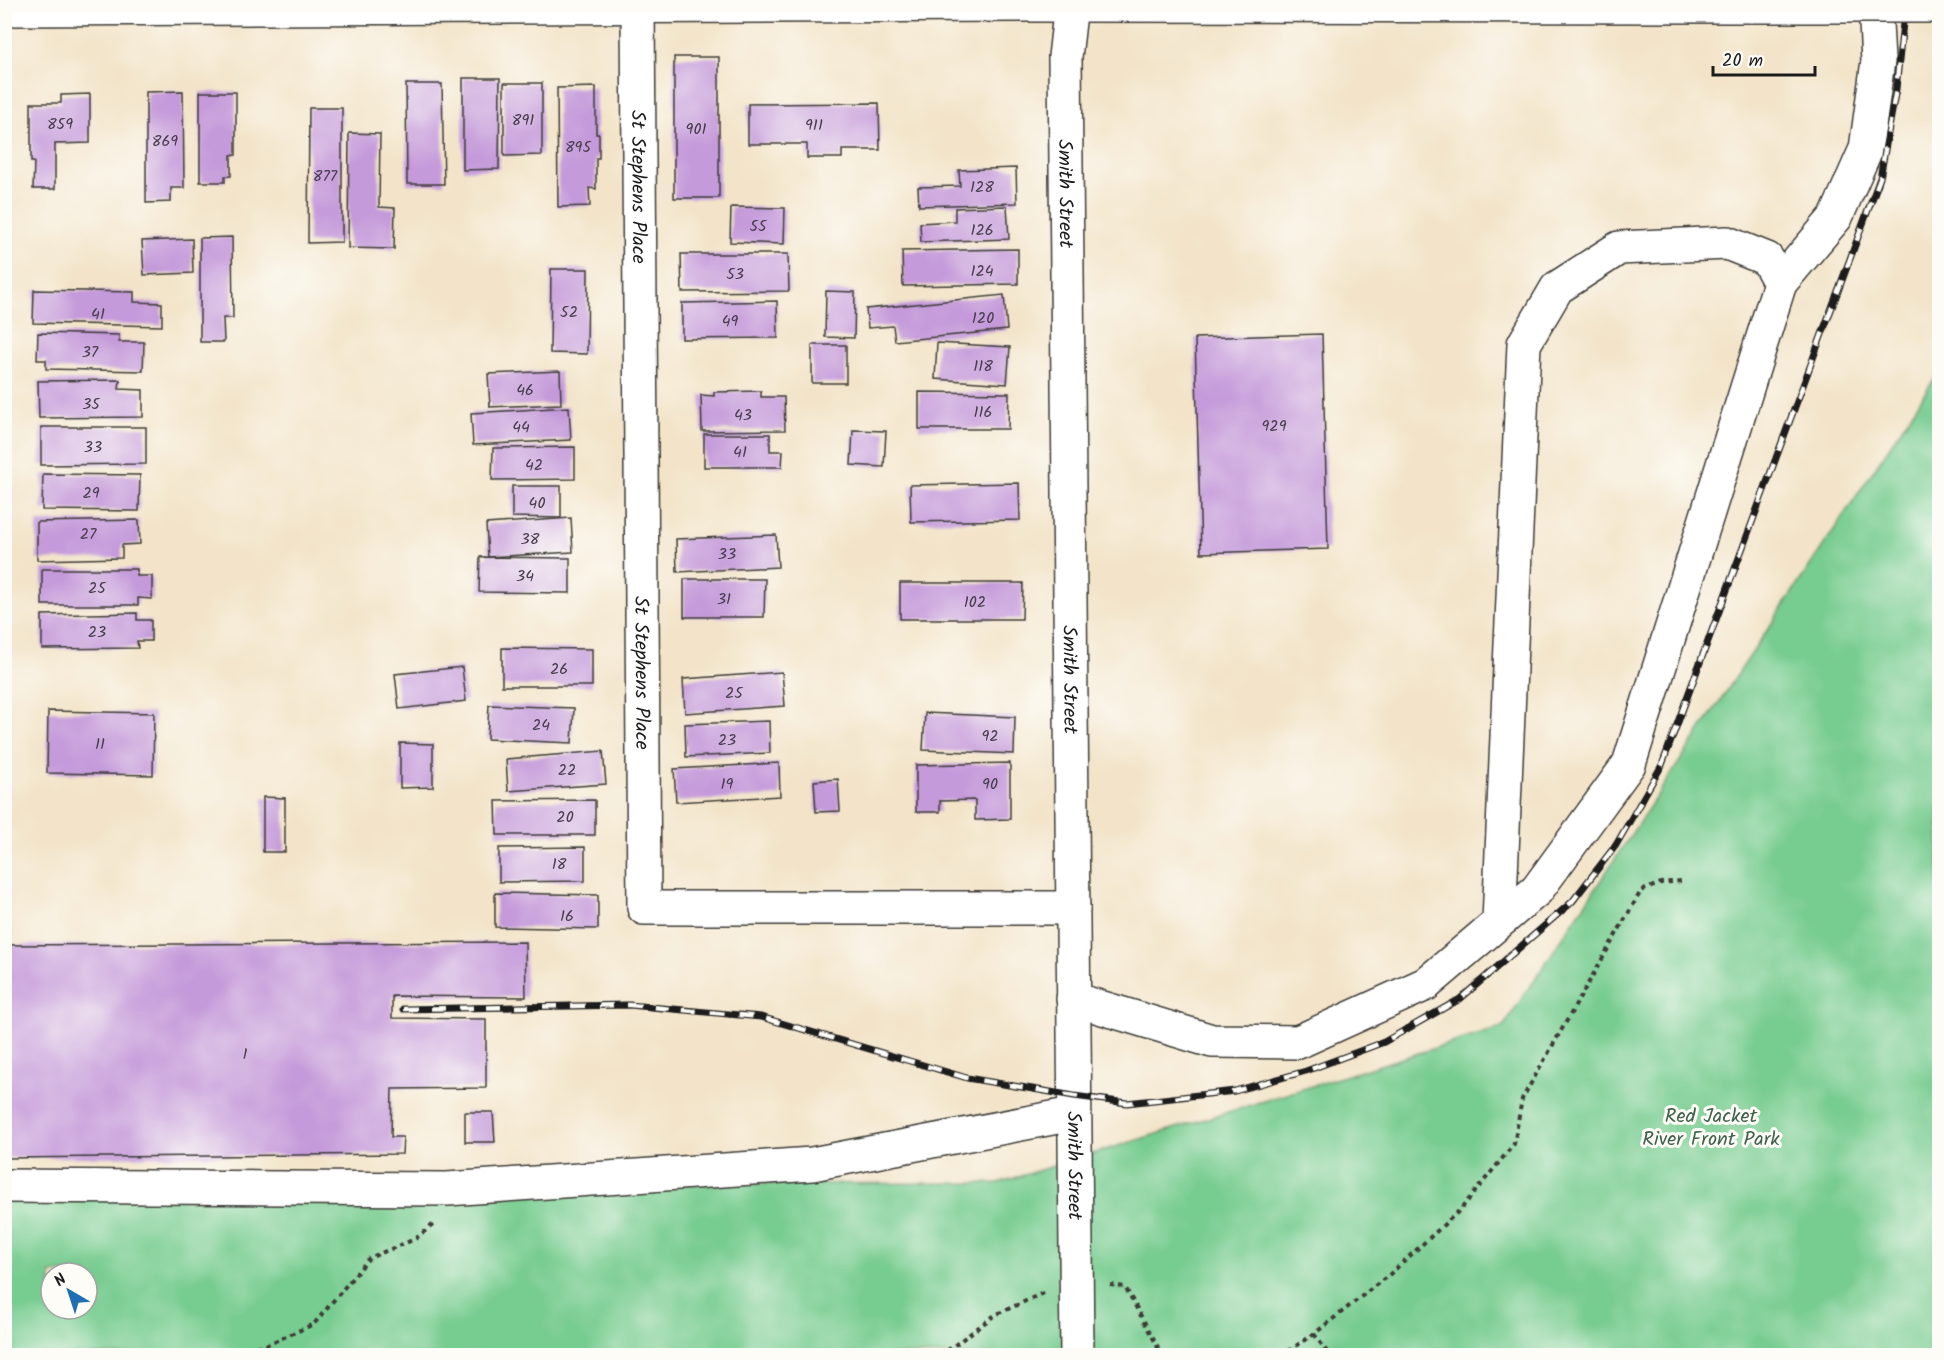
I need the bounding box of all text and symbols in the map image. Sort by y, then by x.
scale bar [1713,39,1815,77]
text: 20 m [1722,47,1763,76]
house number: 891 [512,108,534,133]
street label: St Stephens Place [621,110,654,264]
house number: 859 [47,112,73,137]
house number: 911 [805,113,823,138]
house number: 901 [686,117,706,142]
house number: 869 [152,129,178,154]
house number: 895 [565,135,592,160]
street label: Smith Street [1048,139,1081,248]
house number: 877 [313,164,338,189]
house number: 128 [970,175,994,200]
house number: 55 [749,214,768,239]
house number: 126 [970,218,994,243]
house number: 124 [970,259,994,284]
house number: 53 [726,262,744,287]
house number: 52 [560,300,578,325]
house number: 41 [91,302,105,327]
house number: 120 [972,306,994,331]
house number: 49 [722,309,739,334]
house number: 37 [82,340,99,365]
house number: 118 [973,354,993,379]
house number: 46 [516,378,534,403]
house number: 35 [82,392,101,417]
house number: 116 [974,400,992,425]
house number: 43 [734,403,752,428]
house number: 929 [1262,414,1287,439]
house number: 44 [512,415,530,440]
house number: 33 [84,435,102,460]
house number: 41 [733,440,747,465]
house number: 42 [525,453,543,478]
house number: 29 [82,481,100,506]
house number: 40 [529,491,545,516]
house number: 27 [80,522,97,547]
house number: 38 [521,527,540,552]
house number: 33 [718,542,736,567]
house number: 34 [516,564,534,589]
house number: 25 [88,576,107,601]
house number: 31 [717,587,731,612]
house number: 102 [964,590,986,615]
street label: St Stephens Place [624,596,657,750]
house number: 23 [88,620,106,645]
street label: Smith Street [1052,625,1085,734]
house number: 26 [550,657,568,682]
house number: 25 [725,681,744,706]
house number: 24 [532,713,550,738]
house number: 92 [981,724,999,749]
house number: 23 [718,728,736,753]
house number: 11 [95,732,105,757]
house number: 22 [558,758,576,783]
house number: 19 [721,772,734,797]
house number: 90 [982,772,998,797]
house number: 20 [556,805,574,830]
house number: 18 [552,852,567,877]
house number: 16 [560,904,574,929]
house number: 1 [242,1042,248,1067]
park label: Red Jacket River Front Park [1642,1101,1780,1156]
street label: Smith Street [1057,1111,1090,1220]
north arrow [39,1261,99,1321]
text: N [49,1268,72,1293]

